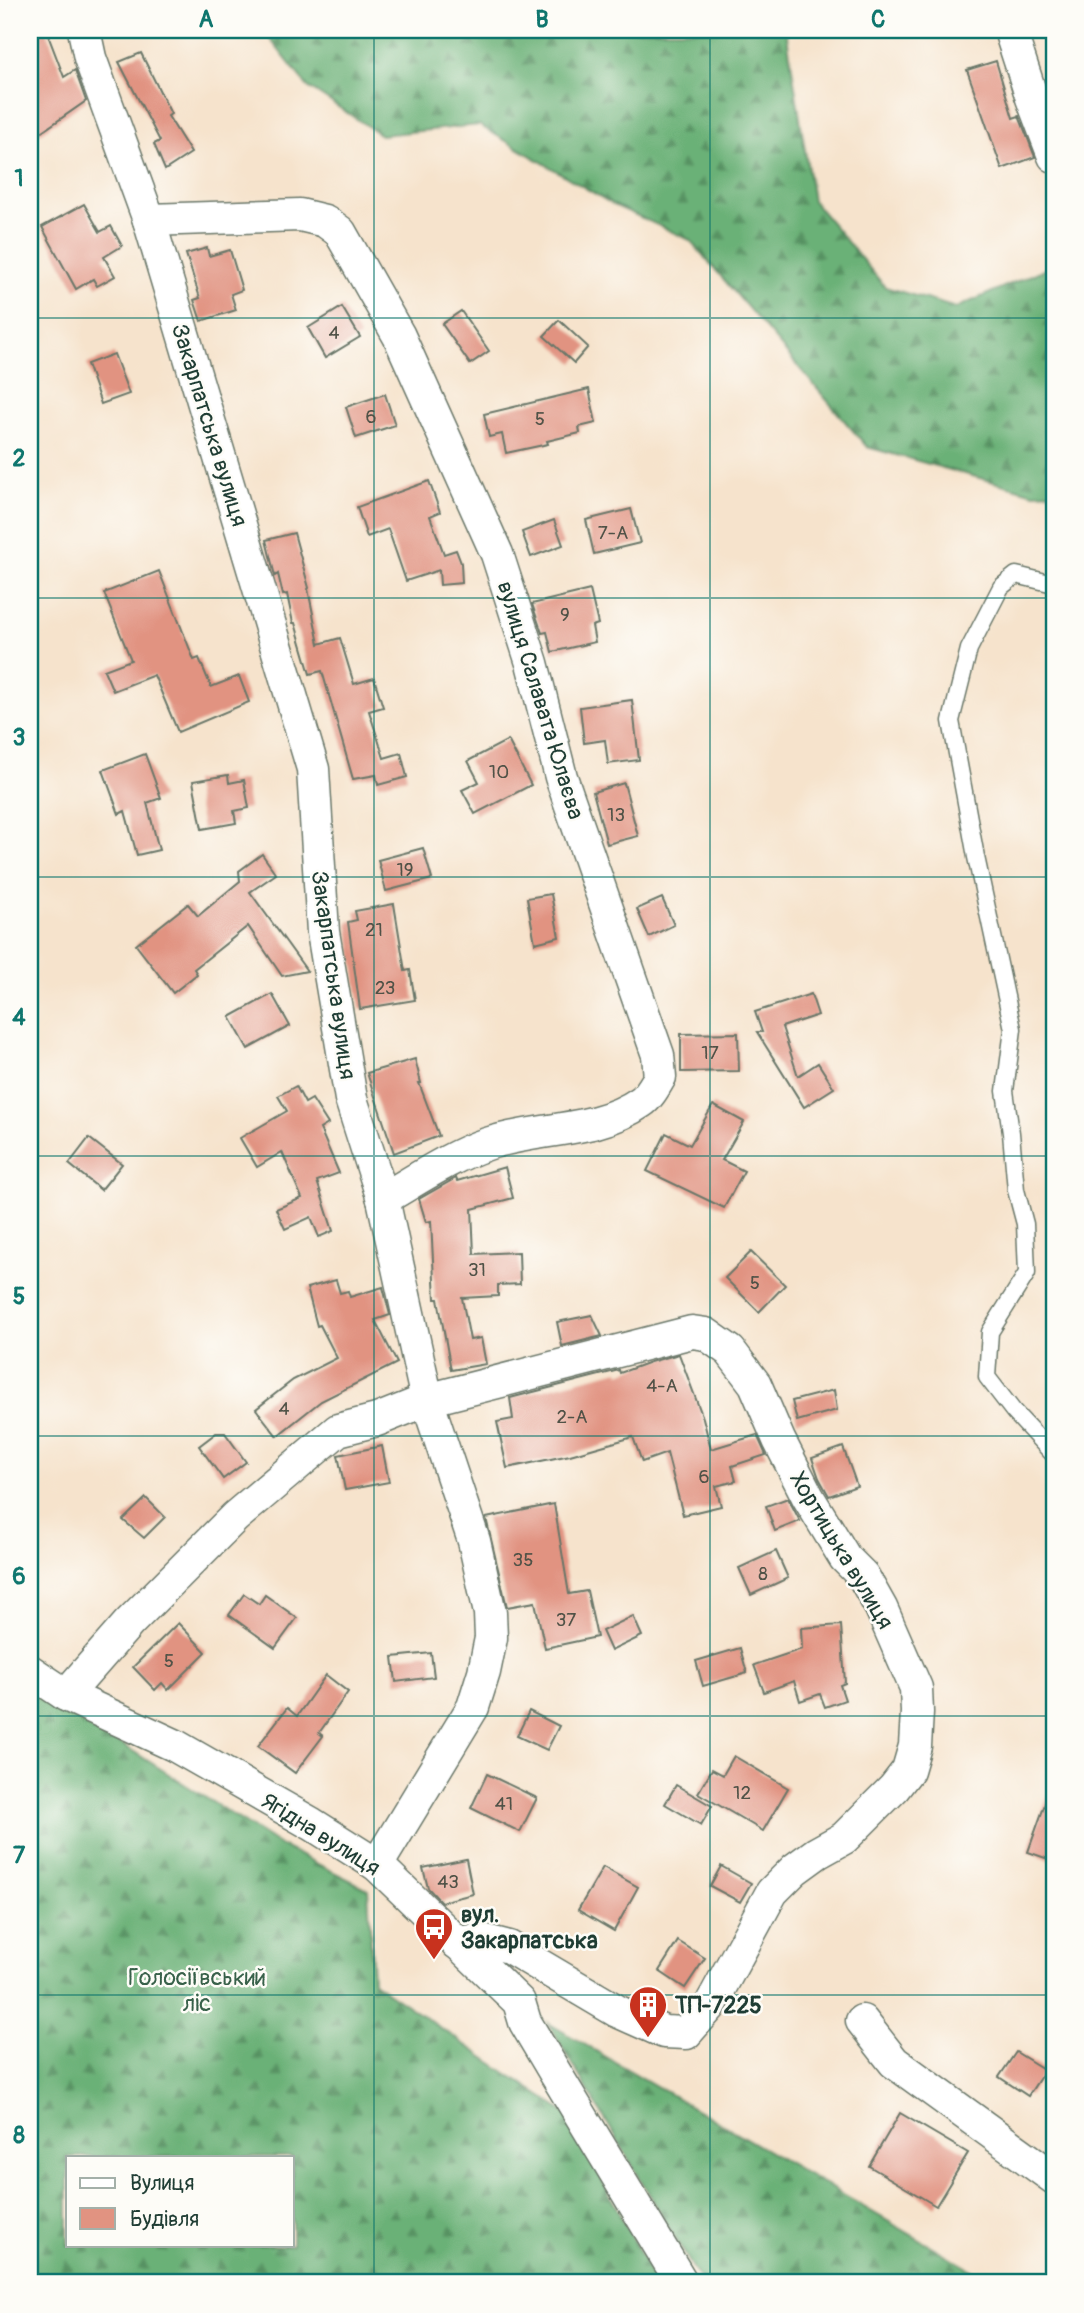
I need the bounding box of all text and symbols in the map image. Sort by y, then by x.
text: A [199,5,214,34]
text: B [535,5,549,34]
text: C [871,5,885,34]
text: 1 [15,164,24,193]
street label: Закарпатська вулиця [165,320,254,530]
house number: 4 [328,321,340,345]
house number: 6 [365,405,377,429]
house number: 5 [535,407,545,431]
text: 2 [13,444,26,473]
house number: 7-А [598,521,628,545]
street label: вулиця Салавата Юлаєва [490,578,591,823]
house number: 9 [560,603,570,627]
text: 3 [13,723,25,752]
house number: 10 [489,760,509,784]
house number: 13 [607,803,625,827]
house number: 19 [396,858,414,882]
street label: Закарпатська вулиця [305,869,363,1081]
house number: 21 [365,918,383,942]
house number: 23 [375,976,395,1000]
text: 4 [12,1003,26,1032]
house number: 17 [701,1041,719,1065]
house number: 31 [468,1258,486,1282]
house number: 5 [750,1271,760,1295]
text: 5 [13,1282,25,1311]
house number: 4-А [646,1374,678,1398]
house number: 4 [278,1397,290,1421]
house number: 2-А [556,1405,588,1429]
house number: 6 [698,1465,710,1489]
street label: Хортицька вулиця [783,1466,900,1634]
house number: 35 [513,1548,533,1572]
text: 6 [12,1562,26,1591]
house number: 8 [758,1562,768,1586]
house number: 37 [556,1608,576,1632]
house number: 5 [164,1649,174,1673]
house number: 12 [733,1781,751,1805]
street label: Ягідна вулиця [256,1786,386,1882]
house number: 41 [495,1792,513,1816]
text: 7 [13,1841,26,1870]
house number: 43 [437,1870,459,1894]
place label: вул. Закарпатська [461,1900,598,1955]
bus stop icon: вул. Закарпатська [413,1906,455,1961]
park label: Голосіївський ліс [128,1963,266,2018]
building icon: ТП-7225 [627,1984,669,2039]
place label: ТП-7225 [674,1991,762,2020]
text: 8 [13,2121,25,2150]
legend [66,2156,294,2246]
text: Вулиця [130,2170,194,2197]
text: Будівля [130,2206,199,2233]

